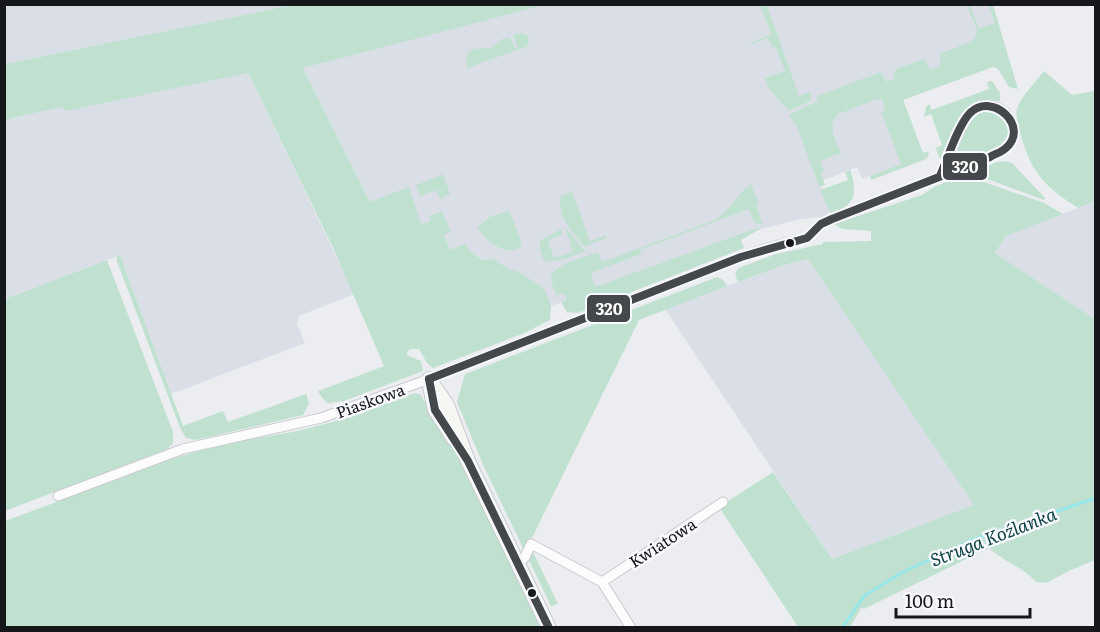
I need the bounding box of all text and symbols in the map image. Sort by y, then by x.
line badge: 320 [942,152,988,181]
text: 320 [951,154,979,178]
unlabelled marker [784,237,796,249]
line badge: 320 [586,294,631,323]
text: 320 [595,296,623,320]
street label: Piaskowa [332,376,408,424]
water label: Struga Koźlanka [926,499,1061,572]
street label: Kwiatowa [624,511,701,573]
scale bar [896,581,1030,619]
unlabelled marker [526,587,538,599]
text: 100 m [905,587,954,614]

